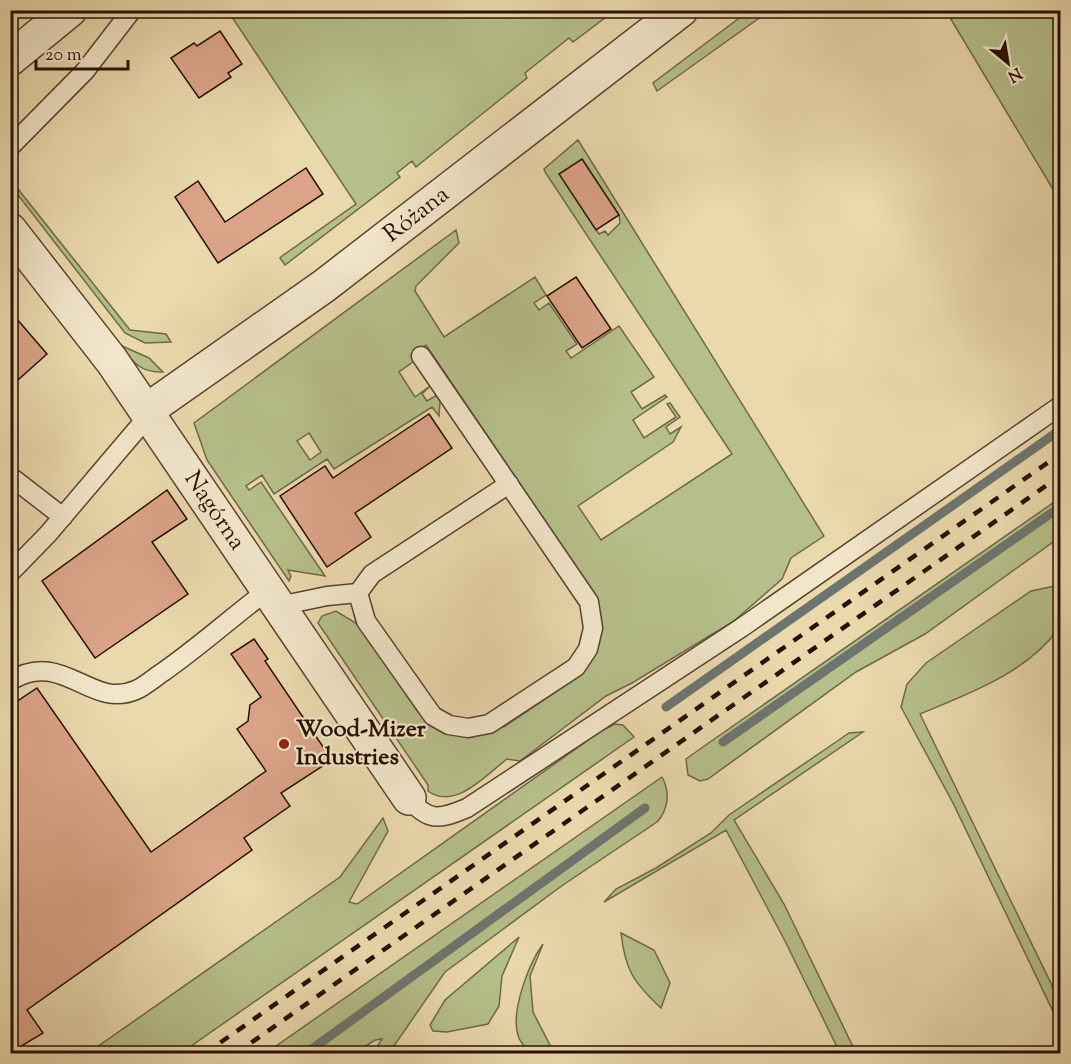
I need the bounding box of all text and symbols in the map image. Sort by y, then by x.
scale bar [36,33,128,71]
north arrow [978,33,1038,93]
text: 20 m [45,43,82,69]
text: N [1003,61,1026,87]
street label: Różana [377,178,457,252]
street label: Nagórna [175,465,253,557]
place label: Wood-Mizer Industries [296,713,427,775]
marker: Wood-Mizer Industries [277,737,291,751]

